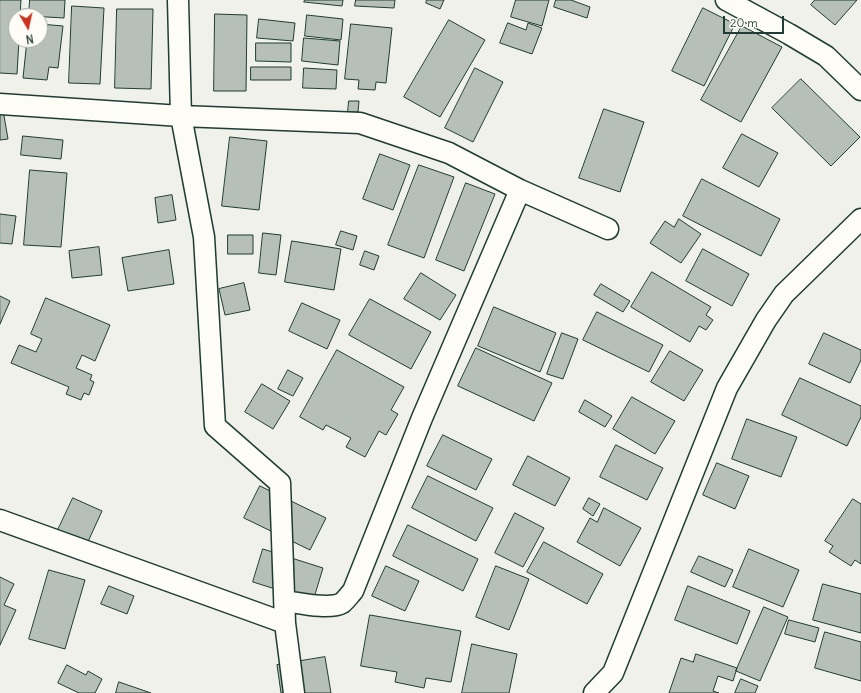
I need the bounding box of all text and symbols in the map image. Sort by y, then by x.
north arrow [8,8,48,48]
scale bar [725,8,786,34]
text: 20 m [730,15,758,30]
text: N [25,31,35,46]

